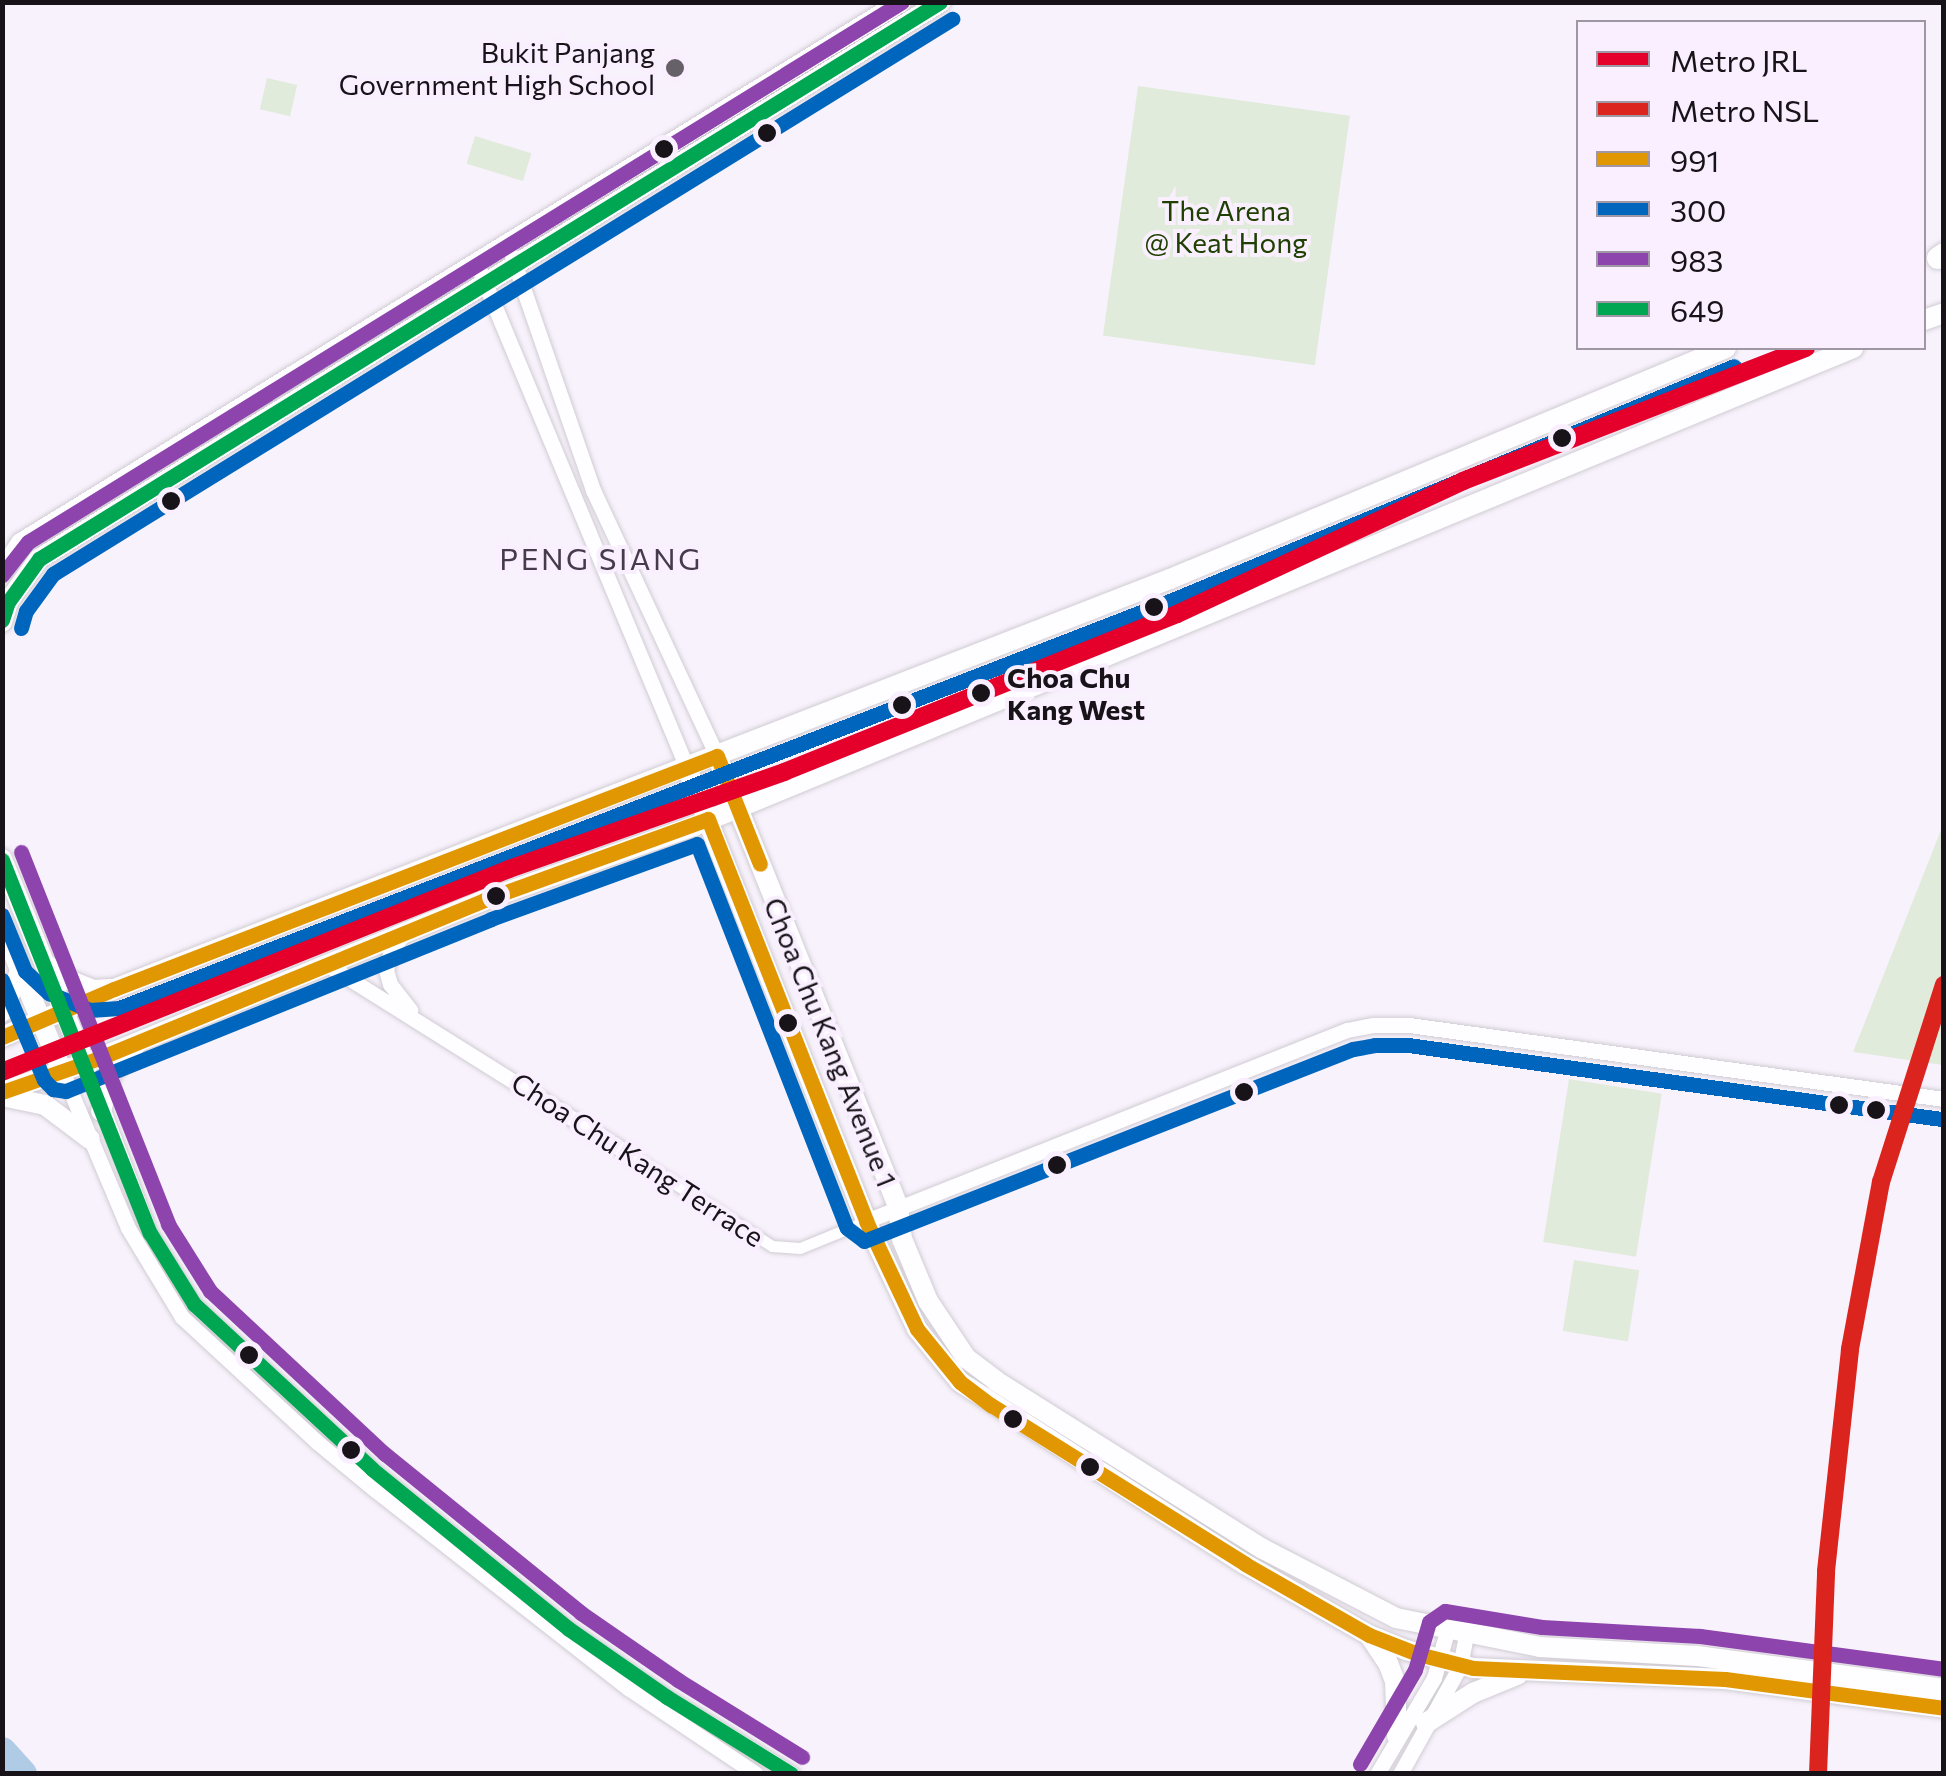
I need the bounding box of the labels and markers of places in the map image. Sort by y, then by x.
place label: Bukit Panjang Government High School [339,35,655,101]
marker: Bukit Panjang Government High School [664,57,686,79]
unlabelled marker [757,123,777,143]
unlabelled marker [654,139,674,159]
unlabelled marker [1552,428,1572,448]
unlabelled marker [161,491,181,511]
unlabelled marker [1144,597,1164,617]
place label: Choa Chu Kang West [1007,660,1145,726]
marker: Choa Chu Kang West [964,676,998,710]
unlabelled marker [892,695,912,715]
unlabelled marker [486,886,506,906]
unlabelled marker [778,1013,798,1033]
unlabelled marker [1234,1082,1254,1102]
unlabelled marker [1829,1095,1849,1115]
unlabelled marker [1866,1100,1886,1120]
unlabelled marker [1047,1155,1067,1175]
unlabelled marker [239,1345,259,1365]
unlabelled marker [1003,1409,1023,1429]
unlabelled marker [341,1440,361,1460]
unlabelled marker [1080,1457,1100,1477]

